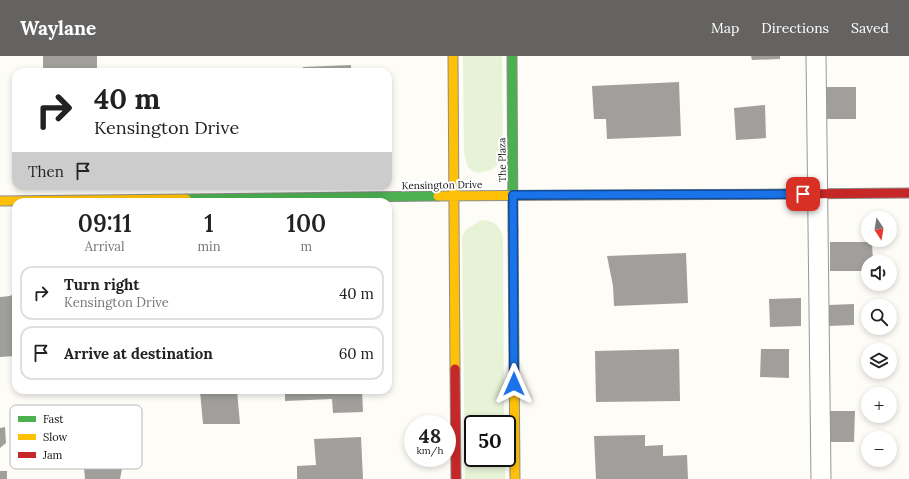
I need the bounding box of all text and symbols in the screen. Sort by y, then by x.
text: Waylane [20,16,96,40]
text: Map [711,19,739,37]
text: Directions [761,19,829,37]
text: Saved [851,19,889,37]
text: 40 m [94,81,160,117]
icon: right [28,84,80,136]
text: Kensington Drive [94,116,239,139]
street label: The Plaza [495,138,509,182]
icon: arrive [72,160,94,182]
text: Then [28,162,64,181]
pin [786,177,820,211]
street label: Kensington Drive [402,178,483,192]
icon: arrive [792,183,814,205]
text: 09:11 [78,208,132,239]
text: 1 [204,208,214,239]
text: 100 [286,208,326,239]
north arrow [861,211,897,247]
map controls [861,211,897,467]
text: Arrival [85,238,125,255]
text: min [197,238,221,255]
text: m [301,238,312,255]
button: sound [861,255,897,291]
text: Turn right [64,275,140,294]
icon: right [30,282,52,304]
text: 40 m [339,284,374,303]
text: Kensington Drive [64,294,169,311]
button: search [861,299,897,335]
icon: arrive [30,342,52,364]
button: layers [861,343,897,379]
text: Arrive at destination [64,344,213,363]
text: 60 m [339,344,374,363]
position arrow [493,363,535,405]
button: + [861,387,897,423]
legend [10,405,142,469]
text: Fast [43,412,64,426]
speed limit sign: 50 [464,415,516,467]
text: 48 [419,423,441,448]
text: Slow [43,430,68,444]
button: − [861,431,897,467]
text: km/h [416,444,444,457]
text: Jam [42,448,63,462]

